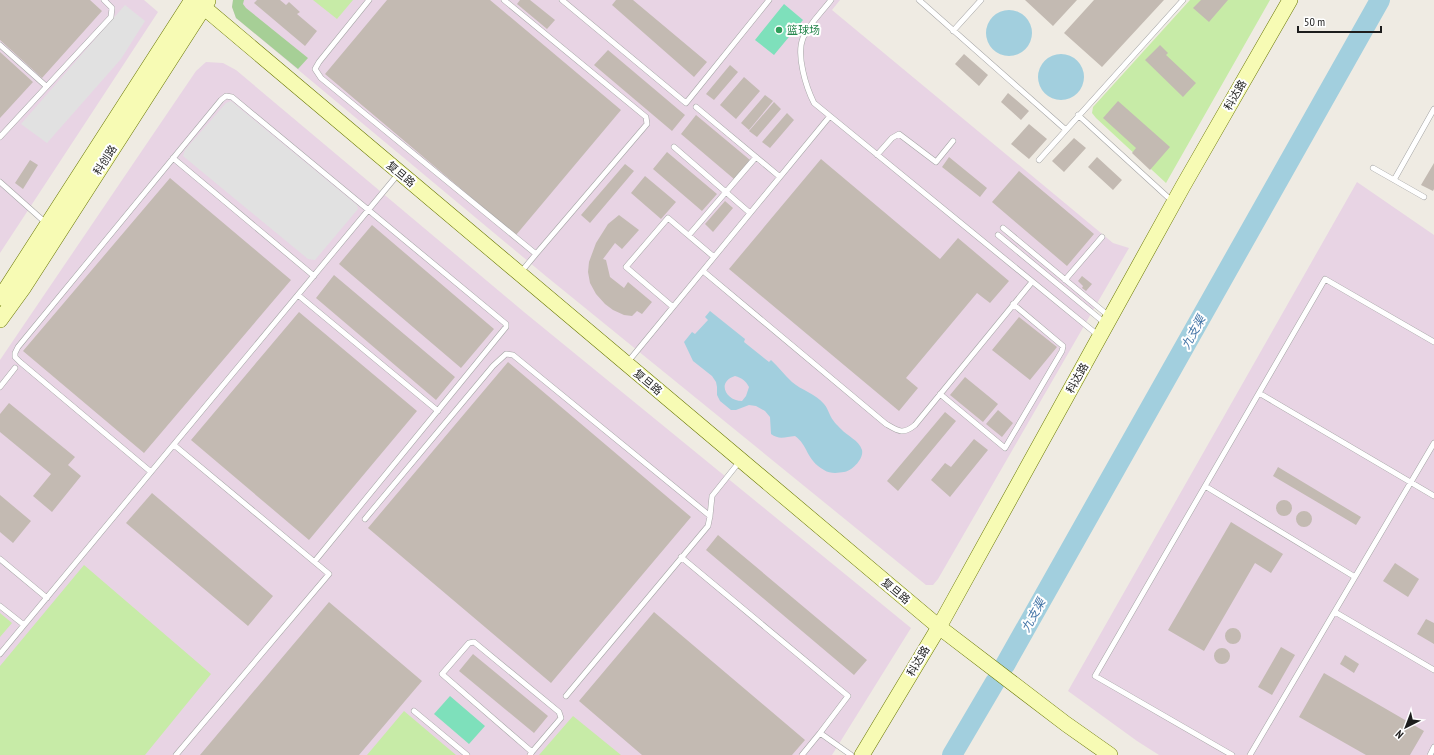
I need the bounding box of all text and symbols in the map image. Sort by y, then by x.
scale bar [1298,8,1381,34]
text: 50 m [1304,14,1325,29]
place label: 篮球场 [787,23,820,37]
marker: 篮球场 [774,25,784,35]
street label: 科达路 [1221,77,1249,113]
street label: 科创路 [90,142,120,178]
street label: 复旦路 [384,158,418,190]
water label: 九支渠 [1178,311,1209,351]
street label: 科达路 [1063,360,1091,396]
street label: 复旦路 [631,366,665,398]
street label: 复旦路 [879,575,913,607]
water label: 九支渠 [1018,594,1049,634]
street label: 科达路 [904,643,932,679]
north arrow [1386,707,1426,747]
text: N [1392,727,1406,742]

